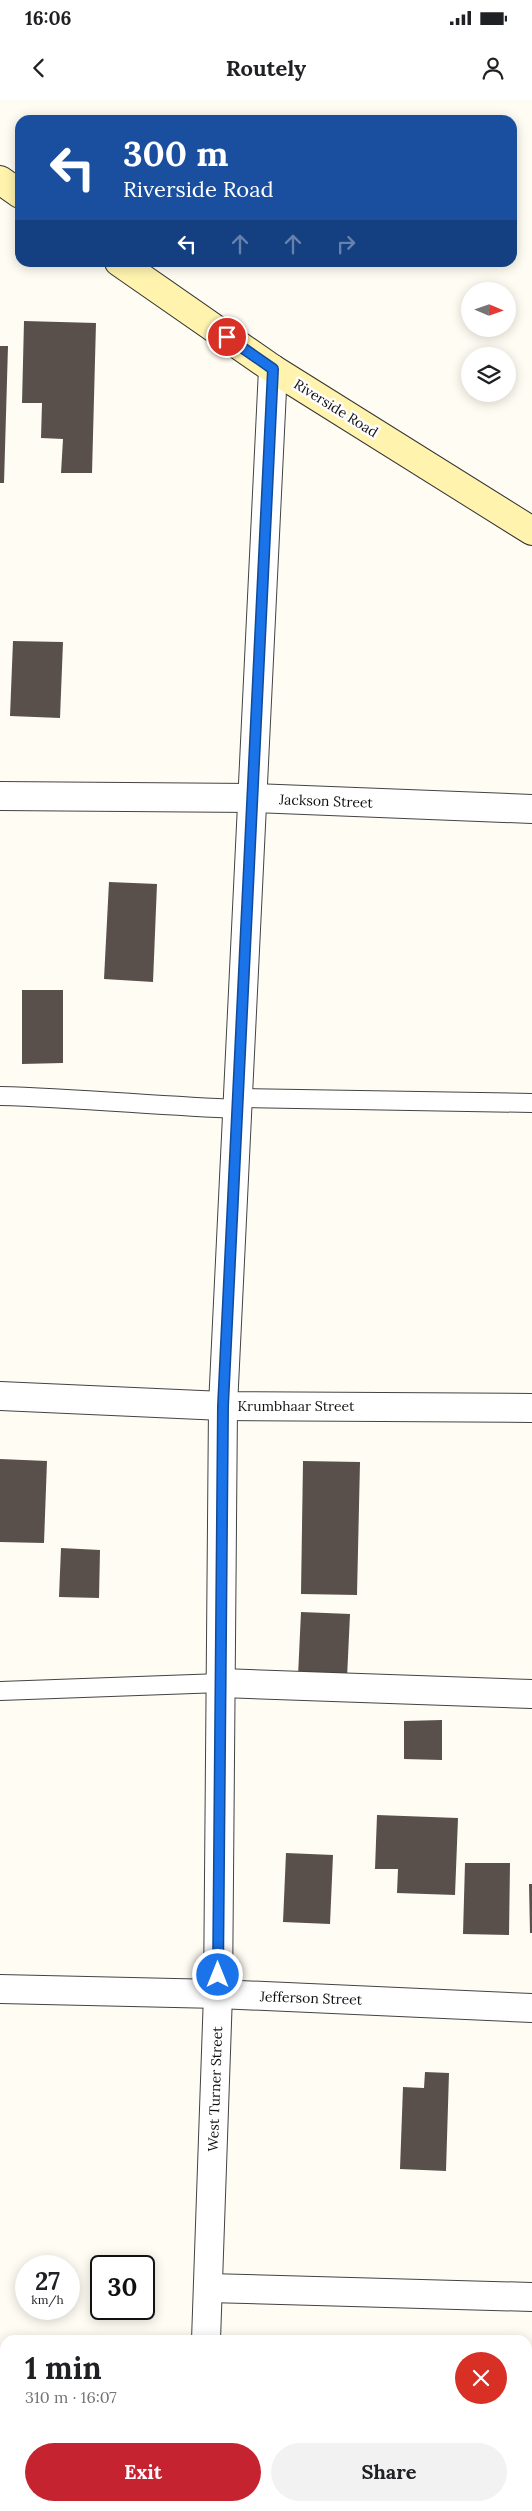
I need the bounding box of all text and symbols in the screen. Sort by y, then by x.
text: 16:06 [25,6,71,30]
icon: back [25,54,53,82]
text: Routely [226,54,306,82]
icon: person [479,54,507,82]
text: 300 m [123,131,229,176]
icon: left [40,135,105,200]
text: Riverside Road [123,175,274,203]
icon: left [173,230,201,258]
icon: ahead [226,230,254,258]
icon: ahead [279,230,307,258]
icon: right [332,230,360,258]
north arrow [461,282,516,338]
map controls [461,282,516,402]
pin [206,316,248,358]
icon: arrive [213,323,241,351]
button: layers [461,347,516,402]
street label: Riverside Road [291,375,381,441]
street label: Jackson Street [278,790,374,812]
street label: Krumbhaar Street [238,1397,355,1415]
position arrow [191,1948,243,2000]
street label: Jefferson Street [259,1987,363,2009]
street label: West Turner Street [204,2026,226,2152]
speed limit sign: 30 [90,2255,155,2320]
text: 27 [35,2265,60,2297]
text: km/h [31,2292,64,2307]
text: 1 min [25,2349,102,2387]
button: close [455,2352,507,2404]
text: 310 m · 16:07 [25,2387,117,2407]
button: Exit [25,2443,261,2501]
button: Share [271,2443,507,2501]

